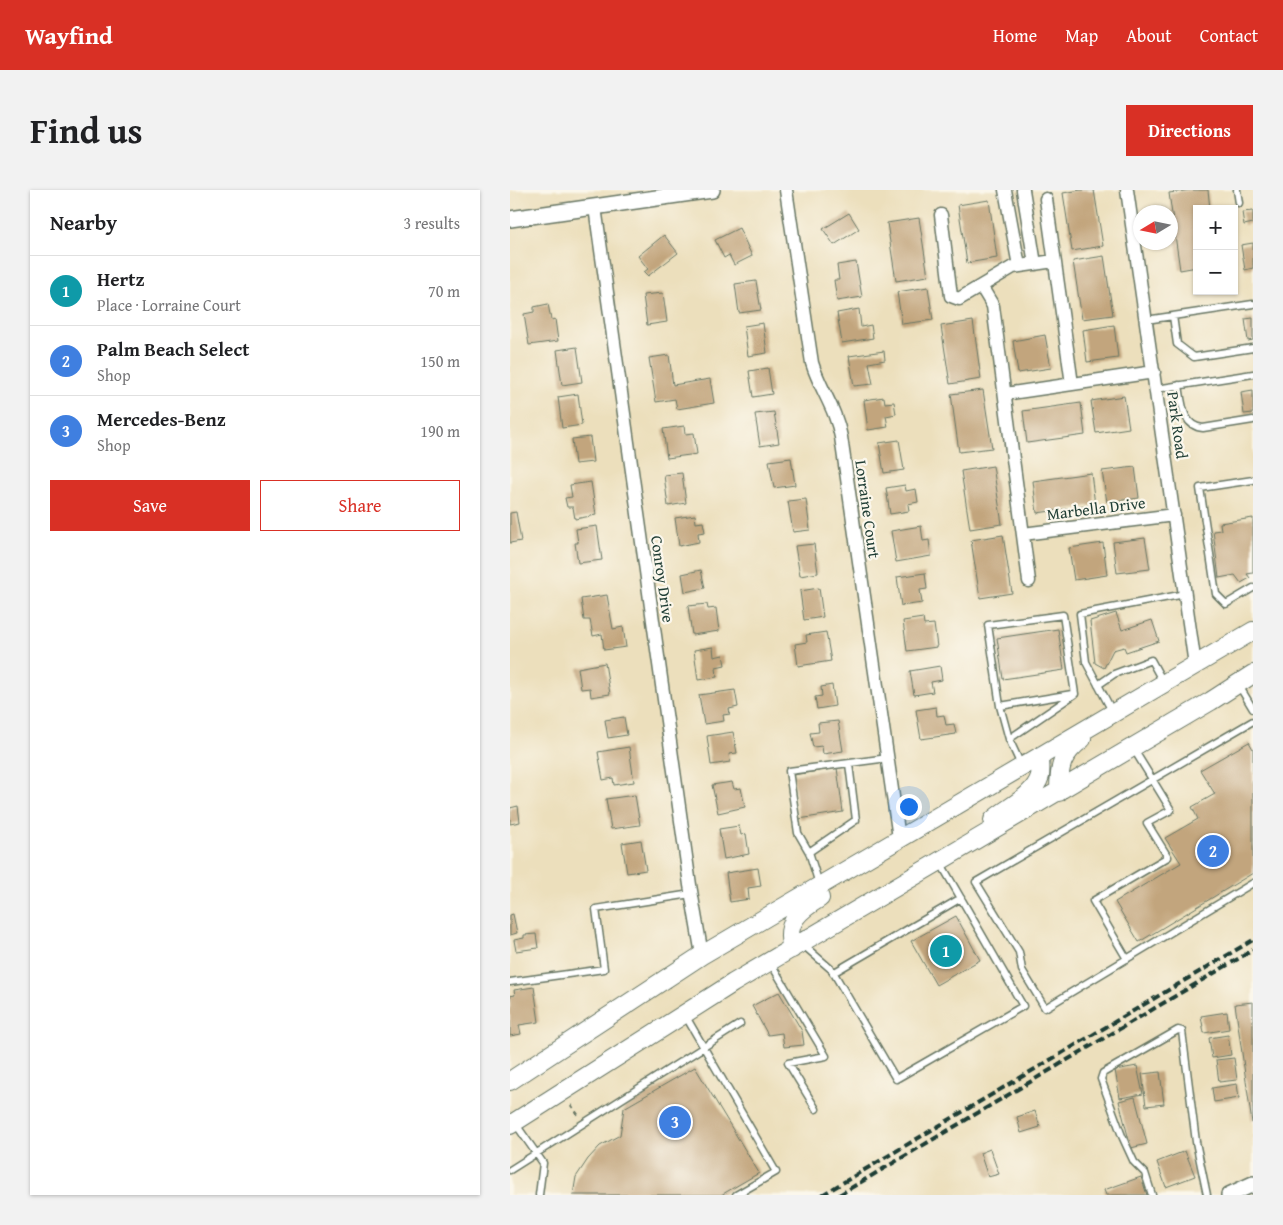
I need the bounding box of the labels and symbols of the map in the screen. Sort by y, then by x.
north arrow [1133,205,1178,250]
street label: Park Road [1161,390,1195,461]
street label: Lorraine Court [849,458,887,560]
street label: Marbella Drive [1045,490,1147,526]
street label: Conroy Drive [645,534,681,624]
your location [896,794,922,820]
pin: 2 [1197,832,1229,870]
pin: 1 [930,932,962,970]
pin: 3 [659,1103,691,1141]

